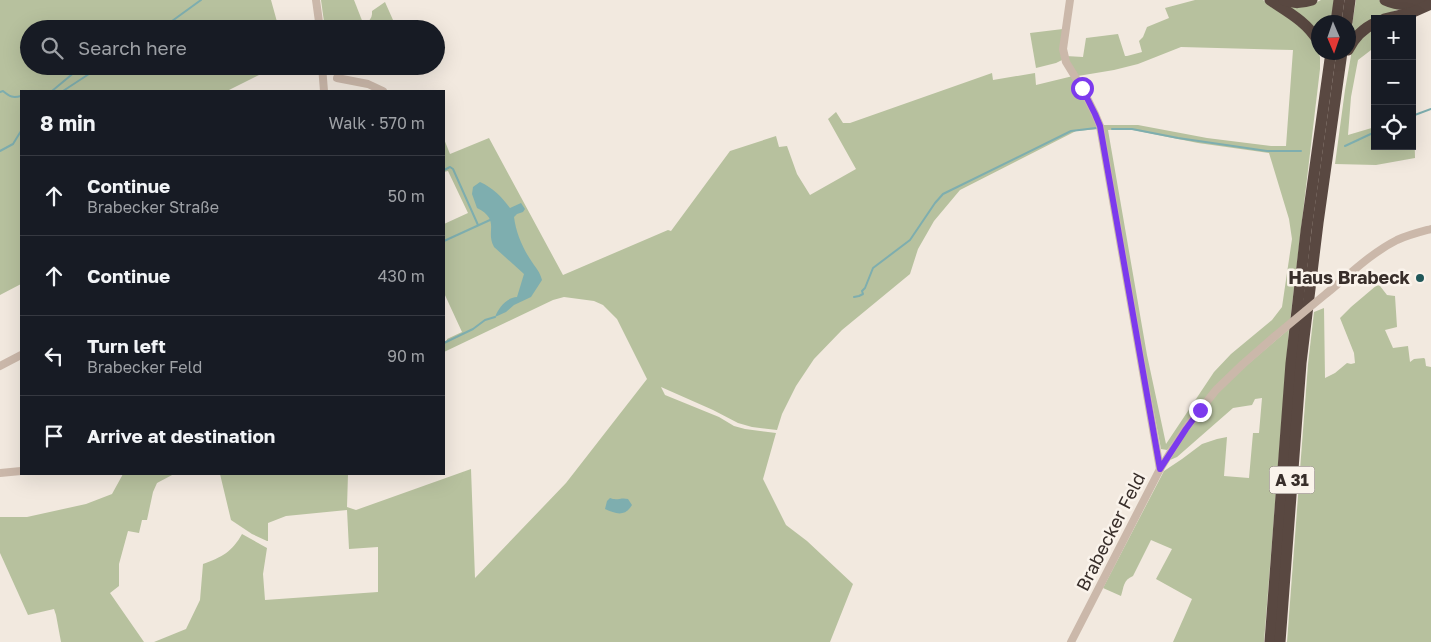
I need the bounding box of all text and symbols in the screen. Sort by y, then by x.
north arrow [1311,15,1356,60]
map controls [1371,15,1416,150]
button: + [1371,15,1416,60]
search box [20,20,445,75]
icon: search [38,34,66,62]
text: Search here [78,36,187,59]
button: − [1371,60,1416,105]
route start [1071,77,1094,100]
button: locate [1371,105,1416,150]
text: 8 min [40,110,96,136]
text: Walk · 570 m [328,113,425,133]
text: Continue [87,174,170,197]
icon: ahead [40,182,68,210]
text: 50 m [388,186,425,206]
text: Brabecker Straße [87,197,219,217]
icon: ahead [40,262,68,290]
text: Continue [87,264,170,287]
text: 430 m [378,266,425,286]
place label: Haus Brabeck [1288,266,1411,288]
marker: Haus Brabeck [1414,272,1426,284]
text: Turn left [87,334,166,357]
icon: left [40,342,68,370]
text: 90 m [387,346,425,366]
text: Brabecker Feld [87,357,202,377]
route end [1189,399,1212,422]
icon: arrive [40,422,68,450]
text: Arrive at destination [87,424,275,447]
road number: A 31 [1270,466,1314,494]
street label: Brabecker Feld [1071,469,1149,594]

